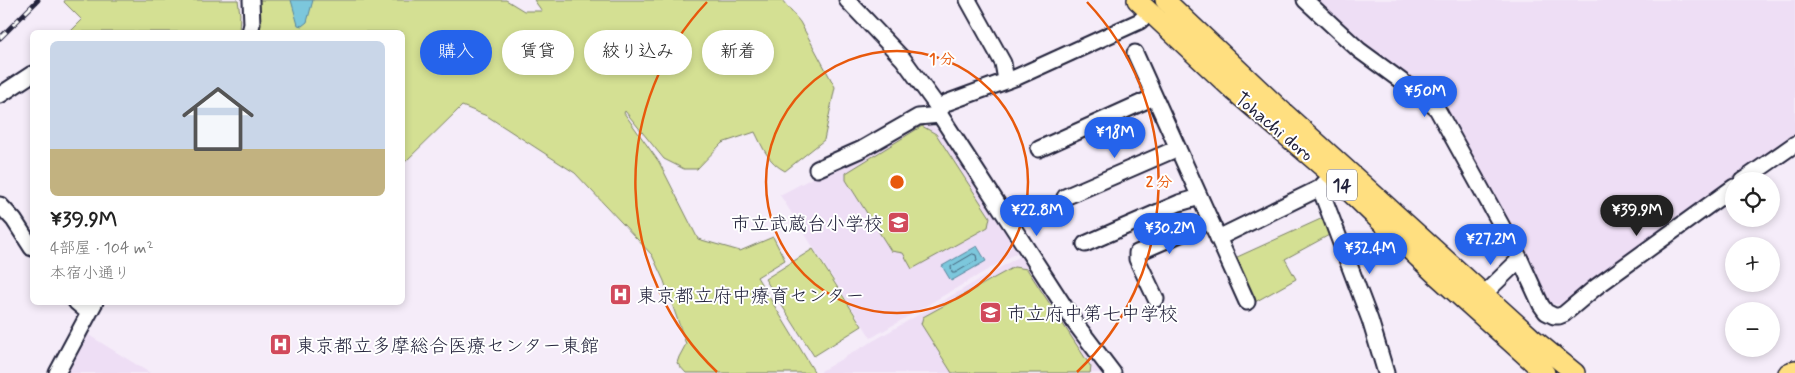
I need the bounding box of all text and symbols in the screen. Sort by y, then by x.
chip: 購入 [420,30,492,75]
chip: 賃貸 [502,30,574,75]
chip: 絞り込み [584,30,692,75]
chip: 新着 [702,30,774,75]
text: 1 分 [929,50,955,70]
icon: home [173,74,263,164]
pin: ¥50M [1395,76,1455,118]
text: ¥50M [1404,81,1446,102]
street label: Tohachi doro [1229,87,1319,167]
pin: ¥18M [1085,116,1145,159]
text: ¥18M [1095,122,1135,143]
road number: 14 [1327,170,1357,200]
map controls [1725,172,1780,357]
button: locate [1725,172,1780,227]
centre of rings [888,173,906,191]
text: 2 分 [1146,173,1172,193]
pin: ¥22.8M [996,194,1078,237]
pin: ¥39.9M [1596,194,1678,237]
text: ¥22.8M [1011,200,1063,221]
text: ¥39.9M [1611,200,1663,221]
text: ¥39.9M [50,206,117,234]
school or university icon: 市立武蔵台小学校 [887,211,911,235]
place label: 市立武蔵台小学校 [731,212,883,237]
pin: ¥30.2M [1129,212,1211,255]
text: ¥30.2M [1145,218,1195,239]
pin: ¥27.2M [1450,224,1532,266]
text: ¥27.2M [1466,229,1516,250]
pin: ¥32.4M [1329,232,1411,275]
button: + [1725,237,1780,292]
text: 4部屋 · 104 m² [50,238,154,259]
text: ¥32.4M [1344,238,1396,259]
text: 本宿小通り [50,263,130,284]
hospital icon: 東京都立府中療育センター [609,283,633,307]
place label: 東京都立府中療育センター [637,284,864,309]
school or university icon: 市立府中第七中学校 [979,301,1003,325]
place label: 市立府中第七中学校 [1007,302,1178,327]
button: − [1725,302,1780,357]
hospital icon: 東京都立多摩総合医療センター東館 [268,333,292,357]
place label: 東京都立多摩総合医療センター東館 [296,334,599,359]

